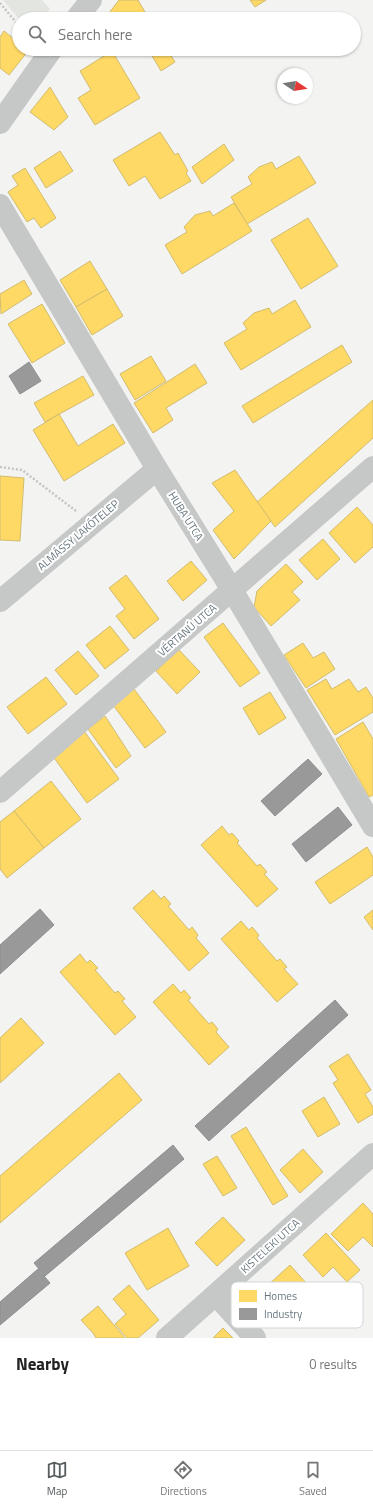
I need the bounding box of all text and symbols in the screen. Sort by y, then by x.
search box [12,12,361,56]
icon: search [26,23,48,45]
text: Search here [58,23,132,46]
north arrow [277,68,313,104]
street label: HUBA UTCA [165,488,208,544]
street label: ALMÁSSY LAKÓTELEP [34,496,123,574]
street label: VÉRTANÚ UTCA [154,600,220,660]
street label: KISTELEKI UTCA [237,1215,303,1277]
legend [231,1282,363,1328]
text: Homes [264,1288,297,1304]
text: Industry [264,1306,303,1322]
text: Nearby [16,1351,69,1377]
text: 0 results [309,1354,357,1374]
tab: Map [46,1459,68,1499]
tab: Directions [160,1459,207,1499]
tab: Saved [299,1459,327,1499]

